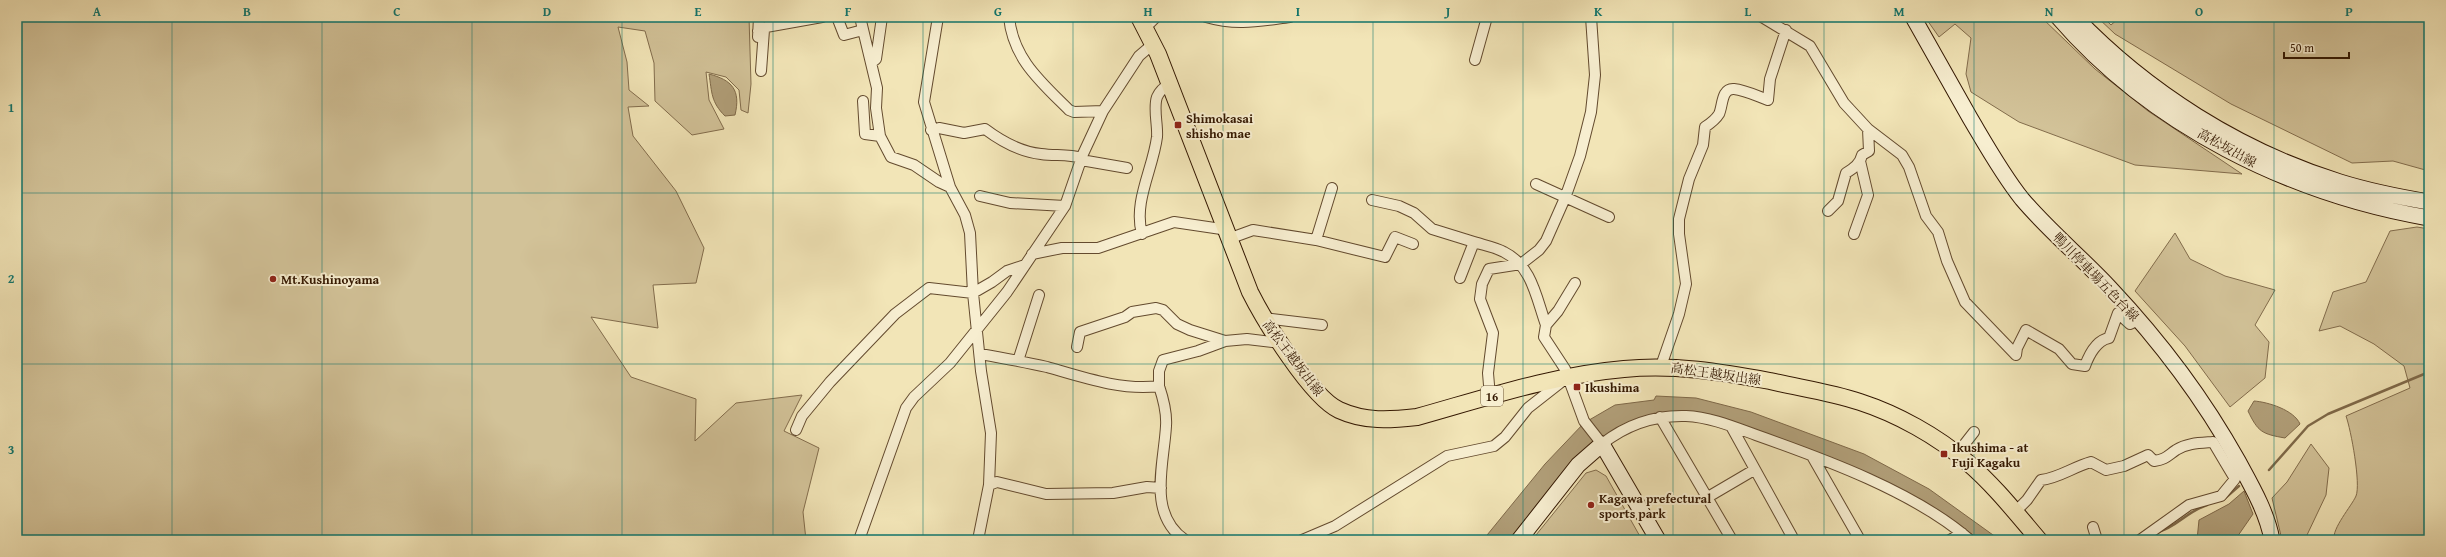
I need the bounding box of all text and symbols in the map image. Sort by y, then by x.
text: A [93,2,102,21]
text: B [243,2,251,21]
text: C [393,2,401,21]
text: D [543,2,551,21]
text: E [695,2,702,21]
text: F [845,2,852,21]
text: G [994,2,1002,21]
text: H [1143,2,1153,21]
text: I [1296,2,1300,21]
text: J [1444,2,1451,21]
text: K [1594,2,1603,21]
text: L [1745,2,1752,21]
text: M [1893,2,1905,21]
text: N [2045,2,2054,21]
text: O [2195,2,2203,21]
text: P [2345,2,2353,21]
scale bar [2284,34,2349,60]
text: 50 m [2290,39,2314,56]
text: 1 [8,98,14,117]
place label: Shimokasai shisho mae [1186,109,1253,143]
marker: Shimokasai shisho mae [1173,120,1183,130]
street label: 高松坂出線 [2194,124,2260,172]
street label: 鴨川停車場五色台線 [2049,228,2143,326]
text: 2 [8,269,15,288]
place label: Mt.Kushinoyama [281,270,380,289]
marker: Mt.Kushinoyama [268,274,278,284]
street label: 高松王越坂出線 [1258,316,1328,400]
street label: 高松王越坂出線 [1670,358,1762,390]
place label: Ikushima [1585,378,1640,397]
marker: Ikushima [1572,382,1582,392]
road number: 16 [1481,386,1503,406]
place label: Ikushima - at Fuji Kagaku [1952,438,2028,472]
text: 3 [8,440,14,459]
marker: Ikushima - at Fuji Kagaku [1939,449,1949,459]
place label: Kagawa prefectural sports park [1599,489,1711,523]
marker: Kagawa prefectural sports park [1586,500,1596,510]

